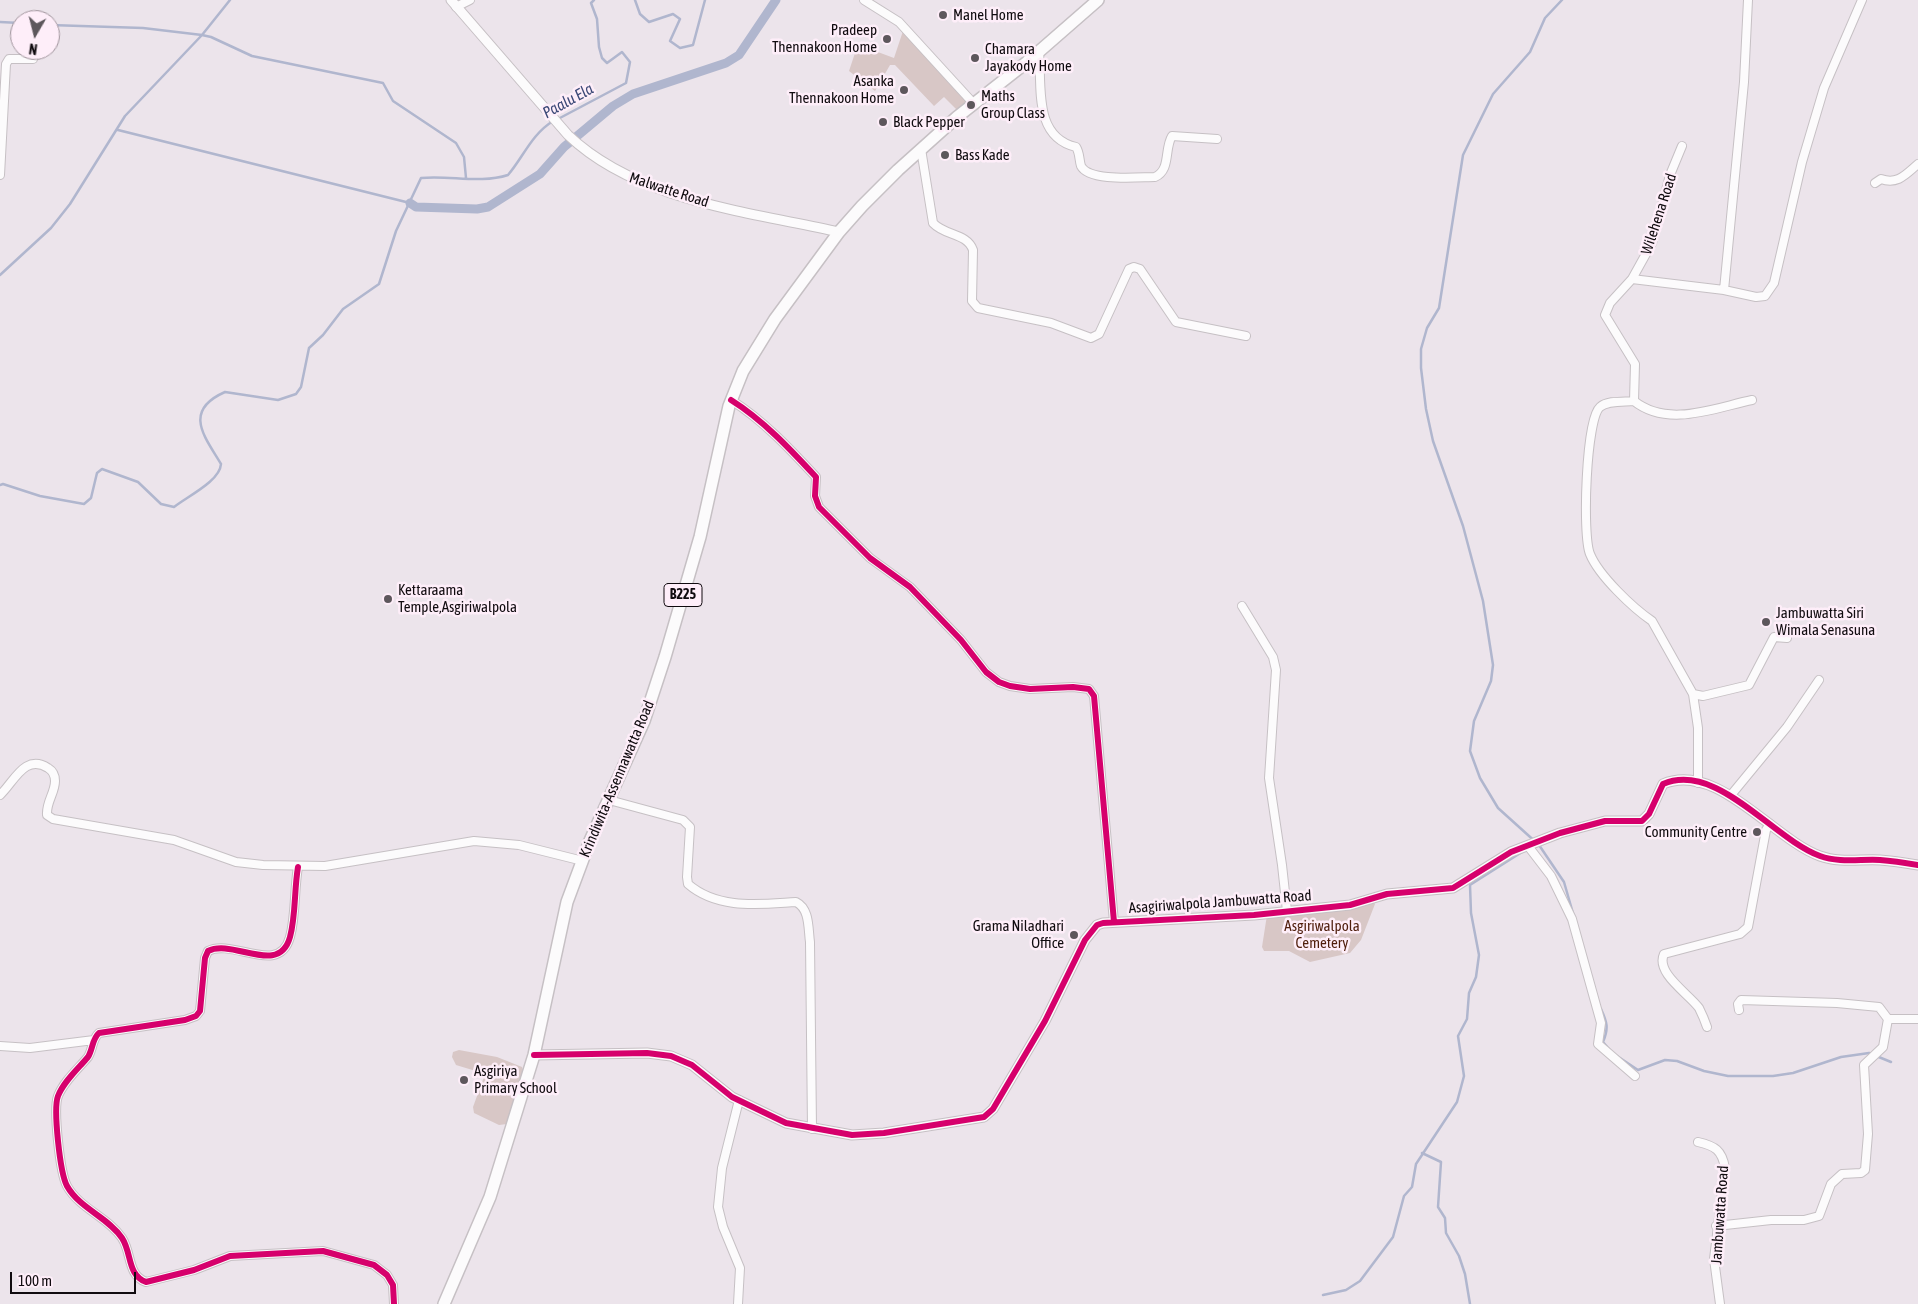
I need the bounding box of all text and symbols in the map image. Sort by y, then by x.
place label: Manel Home [953,6,1024,24]
marker: Manel Home [937,9,949,21]
north arrow [10,10,60,60]
place label: Pradeep Thennakoon Home [772,21,877,56]
marker: Pradeep Thennakoon Home [881,33,893,45]
text: N [28,40,38,57]
place label: Chamara Jayakody Home [985,40,1072,75]
marker: Chamara Jayakody Home [969,52,981,64]
place label: Asanka Thennakoon Home [789,72,894,107]
water label: Paalu Ela [539,79,597,123]
marker: Asanka Thennakoon Home [898,84,910,96]
place label: Maths Group Class [981,87,1045,122]
marker: Maths Group Class [965,99,977,111]
place label: Black Pepper [893,113,965,131]
marker: Black Pepper [877,116,889,128]
place label: Bass Kade [955,146,1010,164]
marker: Bass Kade [939,149,951,161]
street label: Malwatte Road [627,169,711,211]
street label: Wilehena Road [1637,171,1681,257]
place label: Kettaraama Temple,Asgiriwalpola [398,581,517,616]
road number: B225 [664,584,702,606]
marker: Kettaraama Temple,Asgiriwalpola [382,593,394,605]
place label: Jambuwatta Siri Wimala Senasuna [1776,604,1875,639]
marker: Jambuwatta Siri Wimala Senasuna [1760,616,1772,628]
street label: Krindiwita-Assennawatta Road [576,698,658,860]
place label: Community Centre [1645,823,1747,841]
marker: Community Centre [1751,826,1763,838]
street label: Asagiriwalpola Jambuwatta Road [1128,887,1312,917]
place label: Grama Niladhari Office [973,917,1064,952]
park label: Asgiriwalpola Cemetery [1284,917,1360,952]
marker: Grama Niladhari Office [1068,929,1080,941]
place label: Asgiriya Primary School [474,1062,557,1097]
marker: Asgiriya Primary School [458,1074,470,1086]
street label: Jambuwatta Road [1708,1165,1732,1265]
scale bar [12,1262,139,1294]
text: 100 m [18,1272,52,1289]

